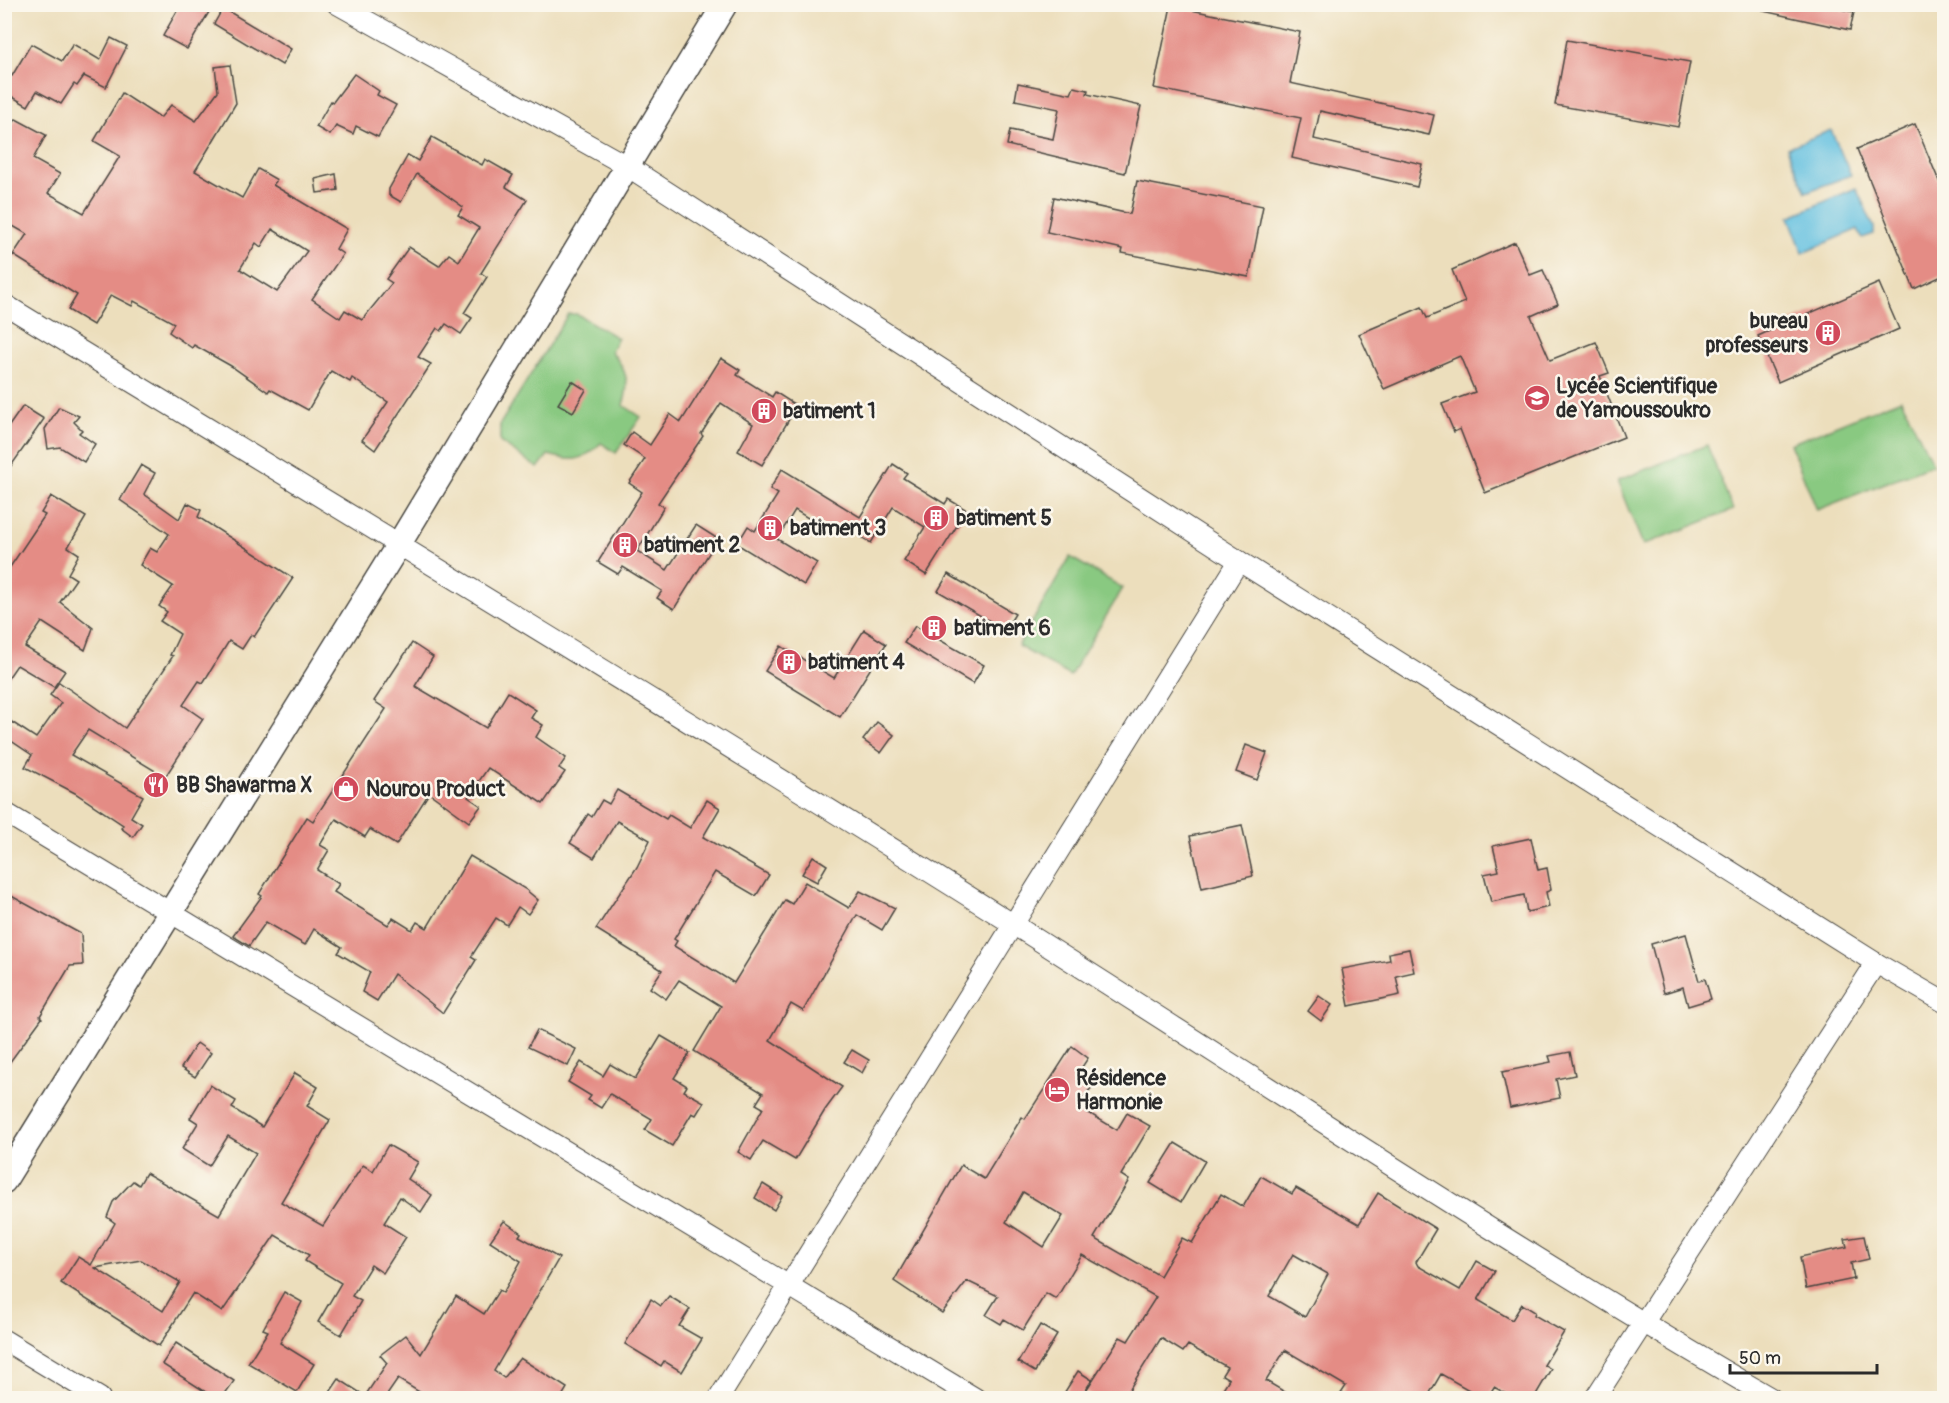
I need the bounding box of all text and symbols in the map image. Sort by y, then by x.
place label: bureau professeurs [1706,308,1809,359]
building icon: bureau professeurs [1813,318,1843,348]
place label: Lycée Scientifique de Yamoussoukro [1556,373,1718,424]
school or university icon: Lycée Scientifique de Yamoussoukro [1522,383,1552,413]
building icon: batiment 1 [749,396,779,426]
place label: batiment 1 [783,398,876,425]
building icon: batiment 5 [921,503,951,533]
place label: batiment 5 [956,505,1052,532]
building icon: batiment 3 [755,513,785,543]
place label: batiment 3 [790,515,886,542]
building icon: batiment 2 [610,530,640,560]
place label: batiment 2 [644,532,740,559]
building icon: batiment 6 [919,613,949,643]
place label: batiment 6 [954,615,1051,642]
building icon: batiment 4 [774,647,804,677]
place label: batiment 4 [808,649,905,676]
restaurant icon: BB Shawarma X [141,770,171,800]
place label: BB Shawarma X [176,772,313,799]
shop icon: Nourou Product [331,774,361,804]
place label: Nourou Product [366,776,506,803]
place label: Résidence Harmonie [1076,1065,1166,1116]
hotel icon: Résidence Harmonie [1042,1075,1072,1105]
scale bar [1730,1337,1877,1375]
text: 50 m [1739,1347,1781,1370]

